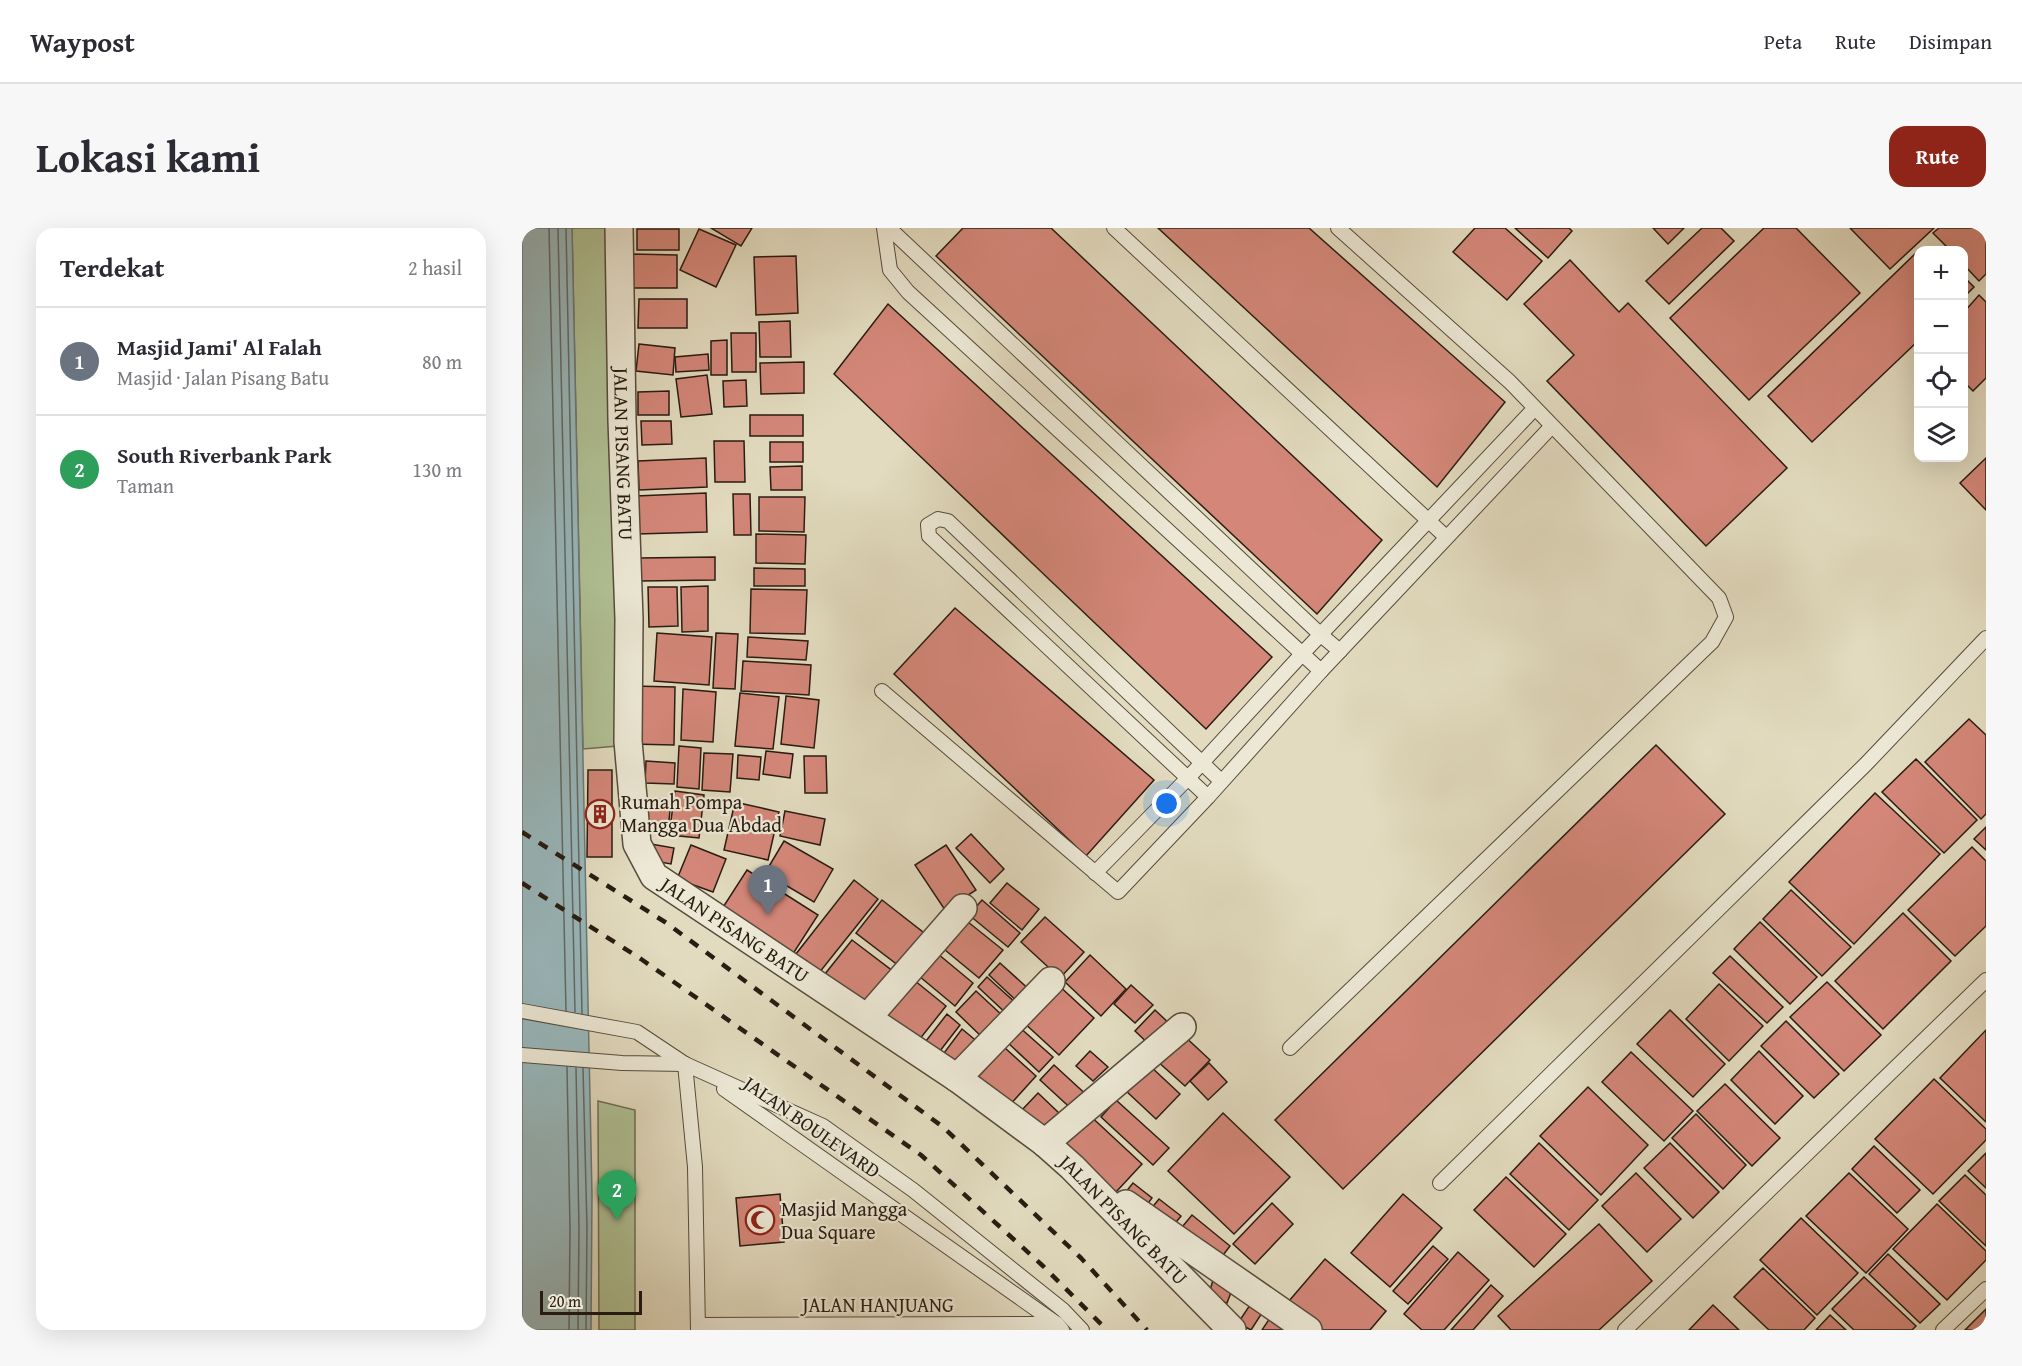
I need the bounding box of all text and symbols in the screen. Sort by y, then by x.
text: Waypost [30,21,135,62]
text: Peta [1764,26,1802,57]
text: Rute [1835,26,1876,57]
text: Disimpan [1909,26,1992,57]
text: Lokasi kami [36,126,260,187]
button: Rute [1889,126,1986,187]
map controls [1914,246,1968,462]
button: + [1914,246,1968,300]
text: Terdekat [60,248,164,287]
text: 2 hasil [408,253,462,282]
button: − [1914,300,1968,354]
text: Masjid Jami' Al Falah [117,331,322,363]
text: 1 [74,347,85,376]
text: 80 m [422,347,462,376]
button: locate [1914,354,1968,408]
text: Masjid · Jalan Pisang Batu [117,363,329,392]
street label: JALAN PISANG BATU [607,364,641,541]
button: layers [1914,408,1968,462]
text: South Riverbank Park [117,439,332,471]
text: 2 [74,455,85,484]
text: 130 m [412,455,462,484]
text: Taman [117,471,174,500]
place label: Rumah Pompa Mangga Dua Abdad [621,787,782,839]
your location [1152,789,1181,818]
building icon: Rumah Pompa Mangga Dua Abdad [584,798,616,830]
pin: 1 [748,866,788,915]
street label: JALAN PISANG BATU [653,868,815,990]
street label: JALAN BOULEVARD [735,1067,887,1185]
street label: JALAN PISANG BATU [1051,1145,1195,1291]
pin: 2 [598,1170,637,1220]
place label: Masjid Mangga Dua Square [781,1194,908,1246]
mosque icon: Masjid Mangga Dua Square [744,1204,776,1236]
scale bar [540,1288,642,1316]
text: 20 m [549,1289,581,1313]
street label: JALAN HANJUANG [799,1290,954,1319]

